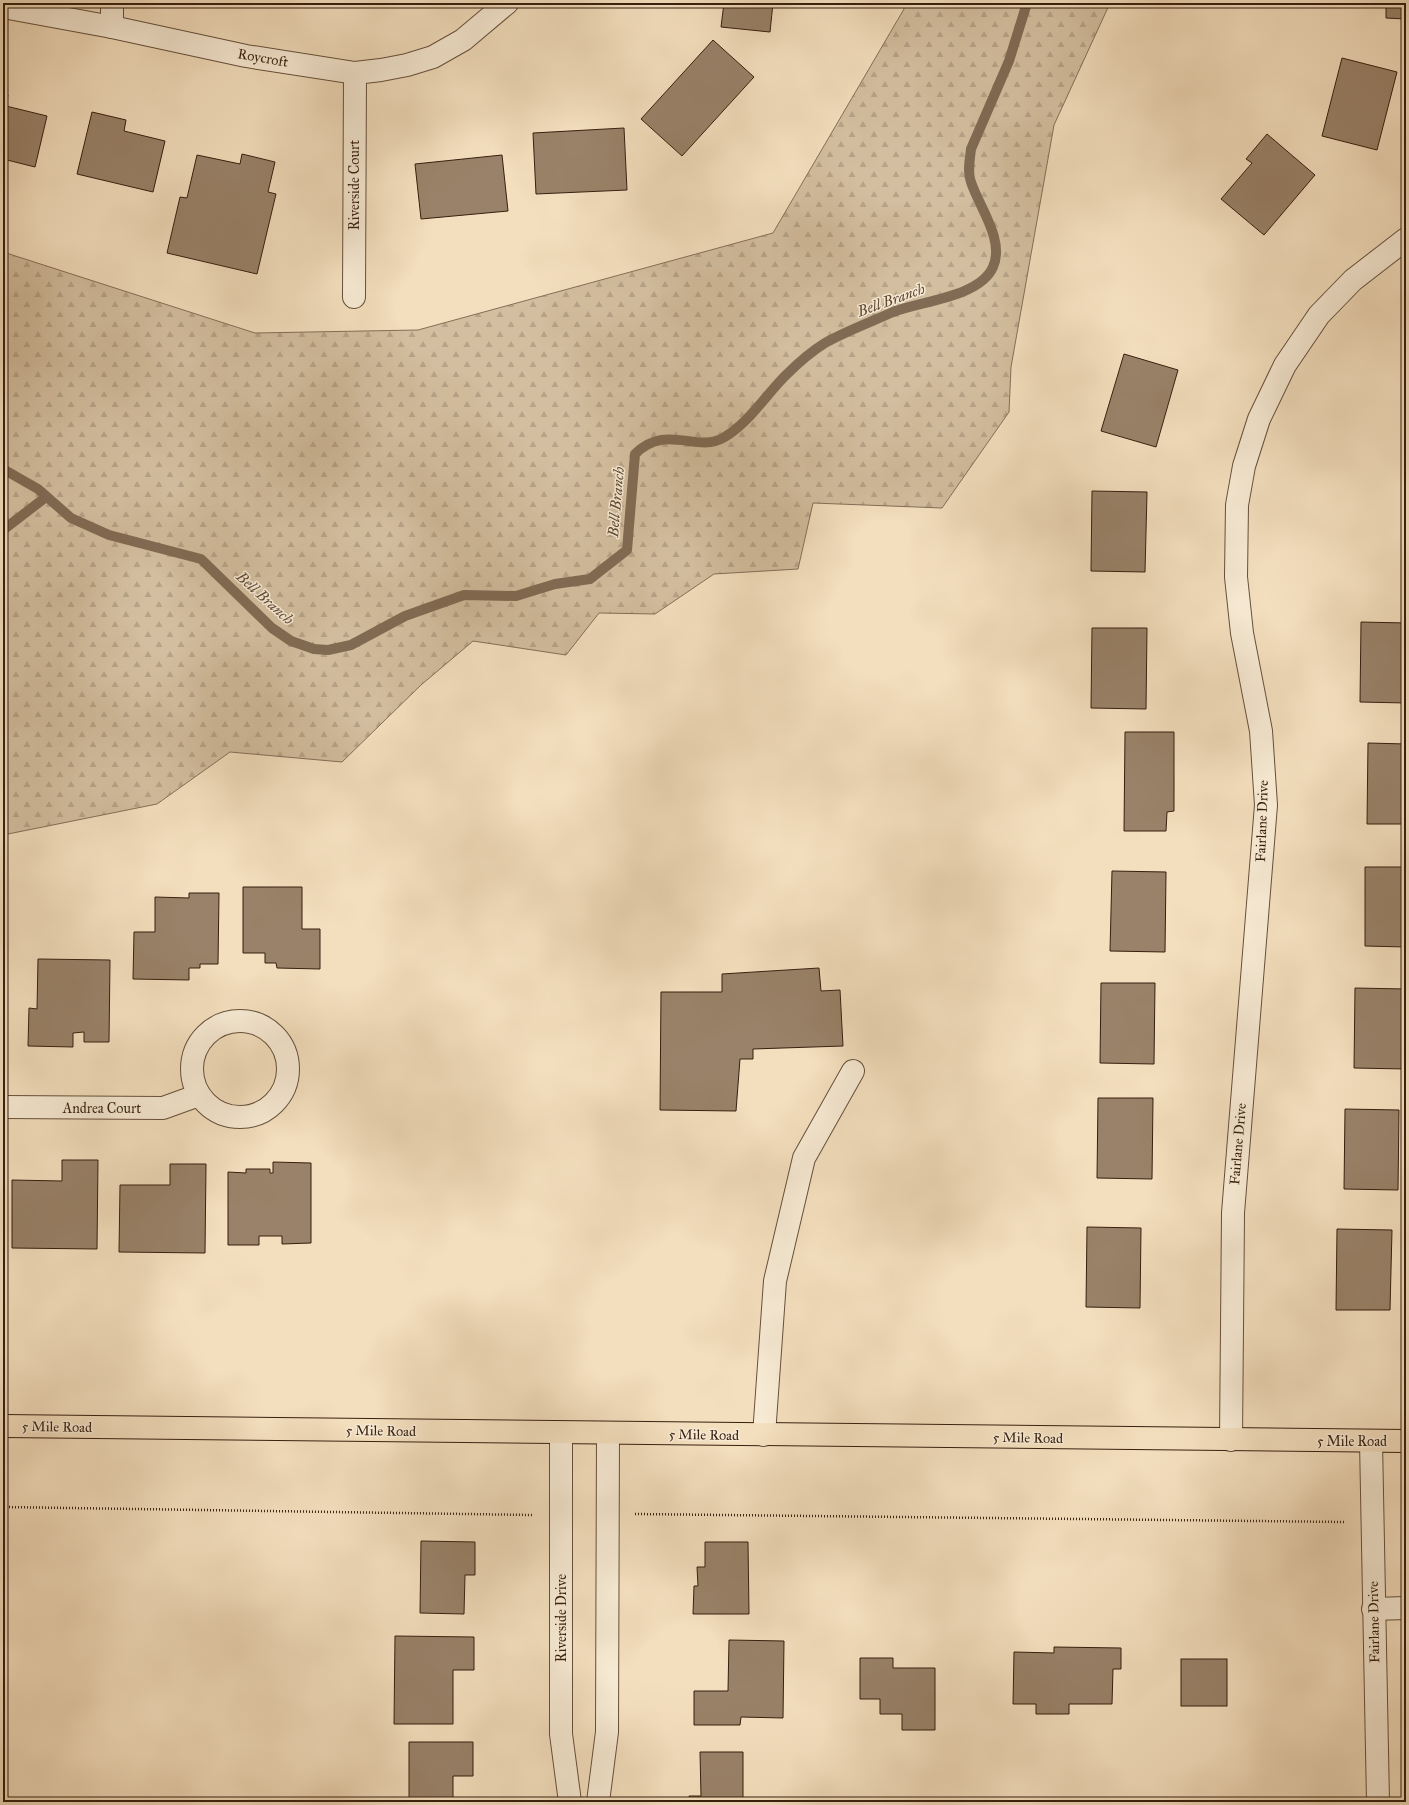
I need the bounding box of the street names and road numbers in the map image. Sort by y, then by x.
street label: Roycroft [236,45,290,71]
street label: Riverside Court [346,140,363,230]
street label: Fairlane Drive [1252,779,1272,862]
street label: Andrea Court [62,1100,141,1117]
street label: Fairlane Drive [1226,1102,1250,1186]
street label: 5 Mile Road [22,1418,92,1436]
street label: 5 Mile Road [346,1422,416,1440]
street label: 5 Mile Road [669,1426,739,1444]
street label: 5 Mile Road [993,1429,1063,1447]
street label: 5 Mile Road [1317,1433,1387,1450]
street label: Riverside Drive [553,1574,570,1662]
street label: Fairlane Drive [1365,1581,1383,1663]

